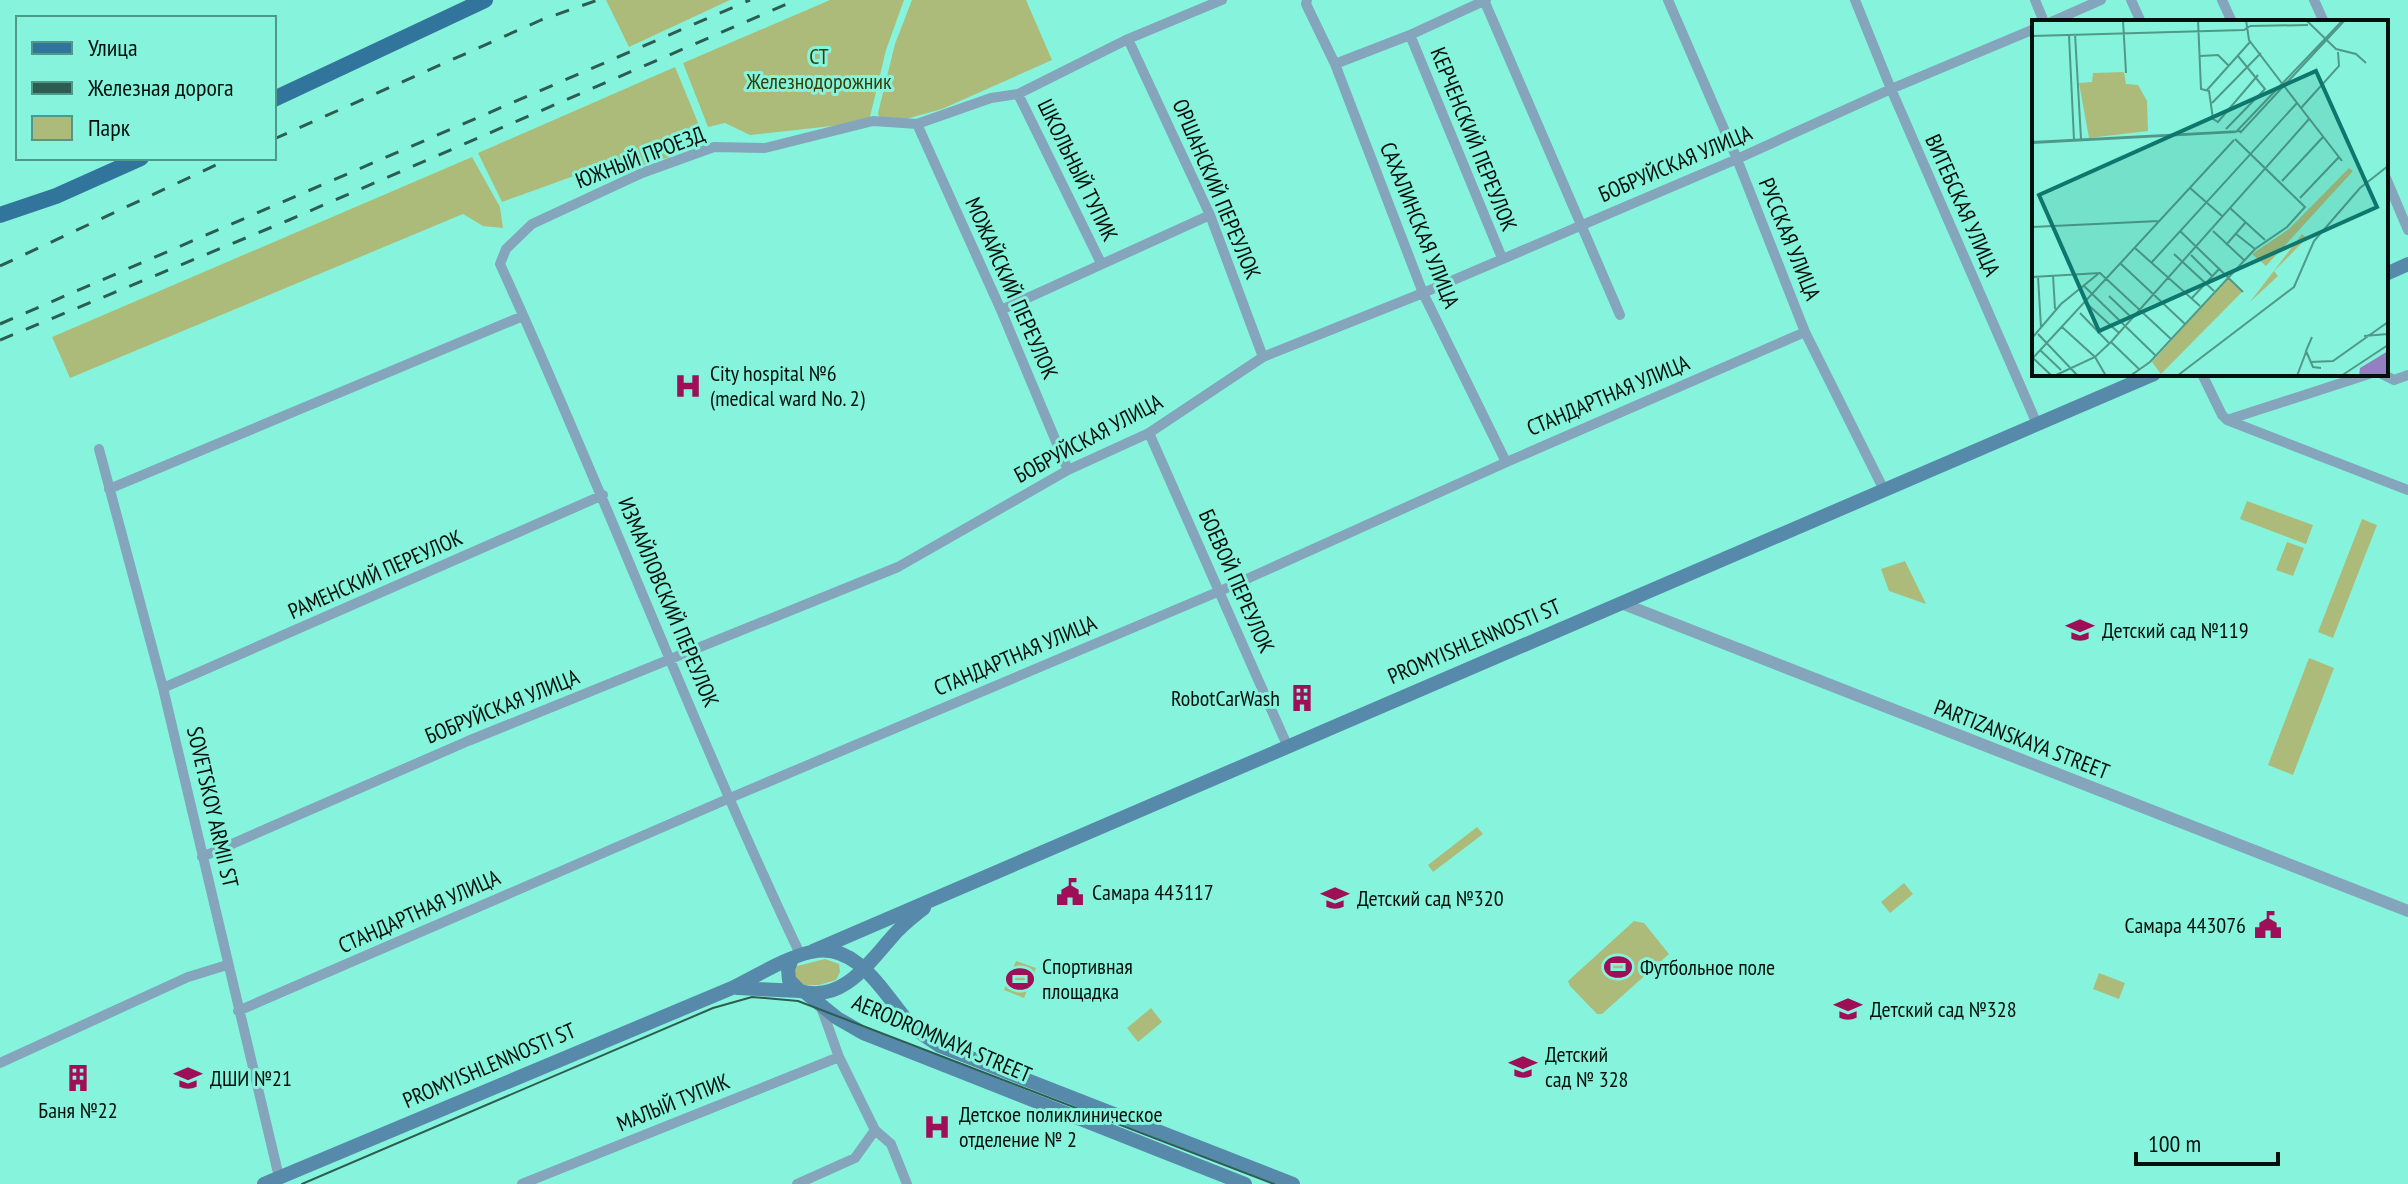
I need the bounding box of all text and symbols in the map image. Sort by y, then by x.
legend [16,16,276,160]
inset map [2032,20,2388,376]
text: Улица [88,32,138,63]
park label: СТ Железнодорожник [745,42,892,95]
street label: КЕРЧЕНСКИЙ ПЕРЕУЛОК [1424,43,1524,235]
text: Железная дорога [87,72,234,103]
street label: ШКОЛЬНЫЙ ТУПИК [1032,94,1125,246]
street label: ОРШАНСКИЙ ПЕРЕУЛОК [1166,95,1268,283]
text: Парк [88,112,131,143]
street label: БОБРУЙСКАЯ УЛИЦА [1594,118,1756,208]
street label: ЮЖНЫЙ ПРОЕЗД [571,120,709,194]
street label: ВИТЕБСКАЯ УЛИЦА [1919,130,2007,281]
street label: САХАЛИНСКАЯ УЛИЦА [1374,138,1466,313]
street label: РУССКАЯ УЛИЦА [1753,174,1827,305]
street label: МОЖАЙСКИЙ ПЕРЕУЛОК [959,193,1065,383]
street label: СТАНДАРТНАЯ УЛИЦА [1522,348,1694,442]
place label: City hospital №6 (medical ward No. 2) [710,359,866,412]
hospital icon: City hospital №6 (medical ward No. 2) [673,371,703,401]
street label: БОБРУЙСКАЯ УЛИЦА [1009,387,1167,489]
street label: ИЗМАЙЛОВСКИЙ ПЕРЕУЛОК [612,493,726,711]
street label: БОЕВОЙ ПЕРЕУЛОК [1193,505,1281,657]
street label: РАМЕНСКИЙ ПЕРЕУЛОК [283,523,467,625]
street label: PROMYISHLENNOSTI ST [1383,592,1565,690]
street label: СТАНДАРТНАЯ УЛИЦА [929,608,1101,702]
school or university icon: Детский сад №119 [2065,615,2095,645]
place label: Детский сад №119 [2102,616,2249,644]
street label: БОБРУЙСКАЯ УЛИЦА [421,662,584,750]
building icon: RobotCarWash [1287,683,1317,713]
place label: RobotCarWash [1171,684,1280,712]
street label: PARTIZANSKAYA STREET [1930,693,2114,785]
street label: SOVETSKOY ARMII ST [181,724,245,890]
street label: СТАНДАРТНАЯ УЛИЦА [334,863,505,959]
public building icon: Самара 443117 [1055,877,1085,907]
place label: Самара 443117 [1092,878,1214,906]
school or university icon: Детский сад №320 [1320,883,1350,913]
place label: Детский сад №320 [1357,884,1504,912]
public building icon: Самара 443076 [2253,910,2283,940]
place label: Самара 443076 [2124,911,2246,939]
place label: Спортивная площадка [1042,952,1133,1005]
sports icon: Футбольное поле [1603,952,1633,982]
place label: Футбольное поле [1640,953,1775,981]
sports icon: Спортивная площадка [1005,964,1035,994]
street label: AERODROMNAYA STREET [848,988,1036,1088]
school or university icon: Детский сад №328 [1833,994,1863,1024]
place label: Детский сад №328 [1870,995,2017,1023]
street label: PROMYISHLENNOSTI ST [398,1016,580,1114]
place label: Детский сад № 328 [1545,1040,1628,1093]
school or university icon: Детский сад № 328 [1508,1052,1538,1082]
building icon: Баня №22 [63,1063,93,1093]
school or university icon: ДШИ №21 [173,1063,203,1093]
place label: ДШИ №21 [210,1064,292,1092]
street label: МАЛЫЙ ТУПИК [612,1067,734,1137]
place label: Баня №22 [38,1096,118,1124]
place label: Детское поликлиническое отделение № 2 [959,1100,1163,1153]
hospital icon: Детское поликлиническое отделение № 2 [922,1112,952,1142]
scale bar [2136,1116,2278,1166]
text: 100 m [2148,1128,2201,1159]

